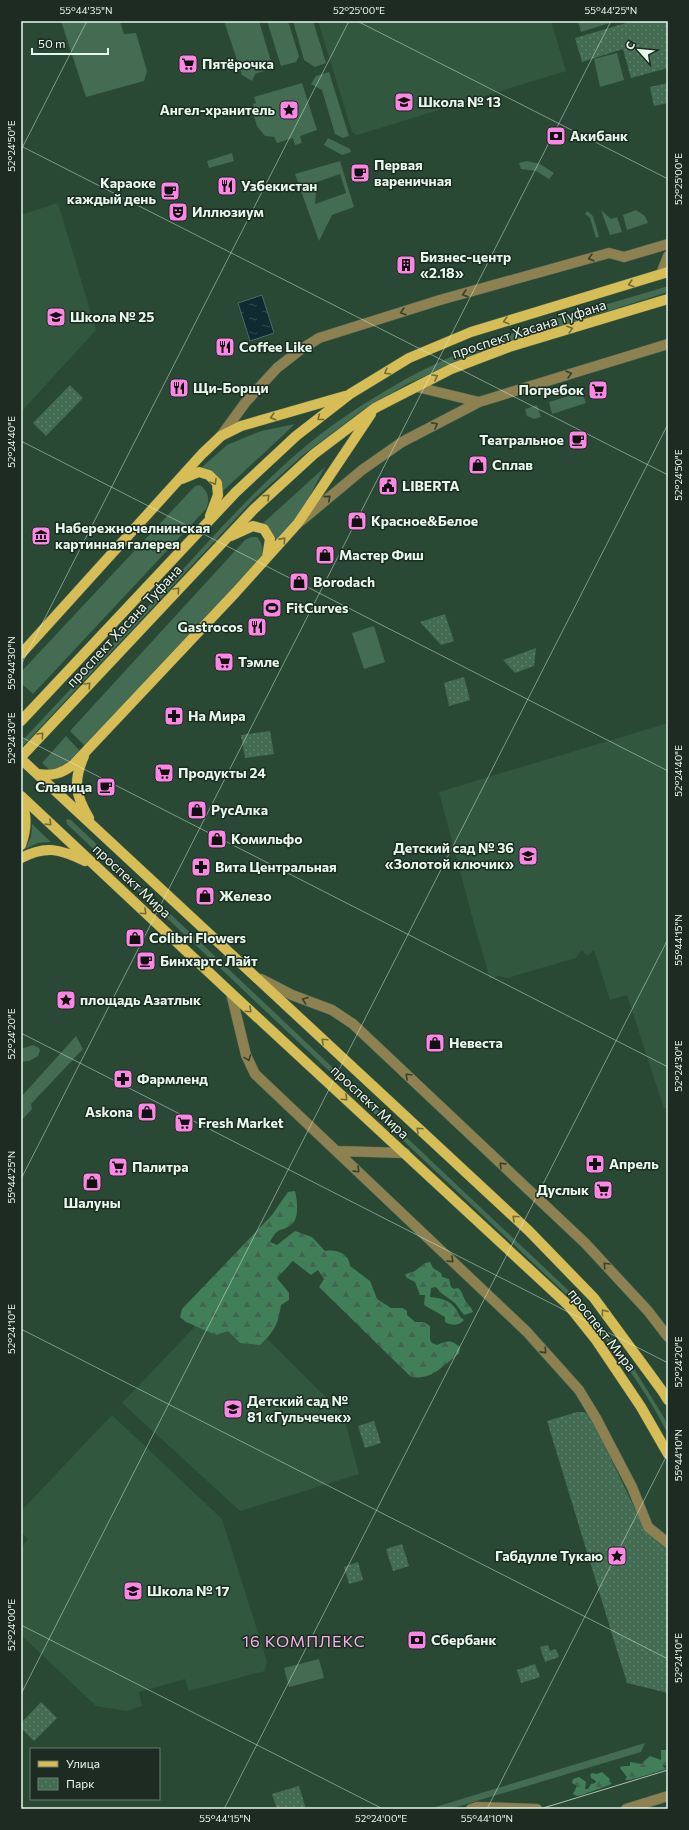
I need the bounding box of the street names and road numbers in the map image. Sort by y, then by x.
street label: проспект Хасана Туфана [450,296,608,361]
street label: проспект Хасана Туфана [62,561,185,690]
street label: проспект Мира [90,840,175,921]
street label: проспект Мира [328,1061,413,1142]
street label: проспект Мира [565,1285,640,1374]

